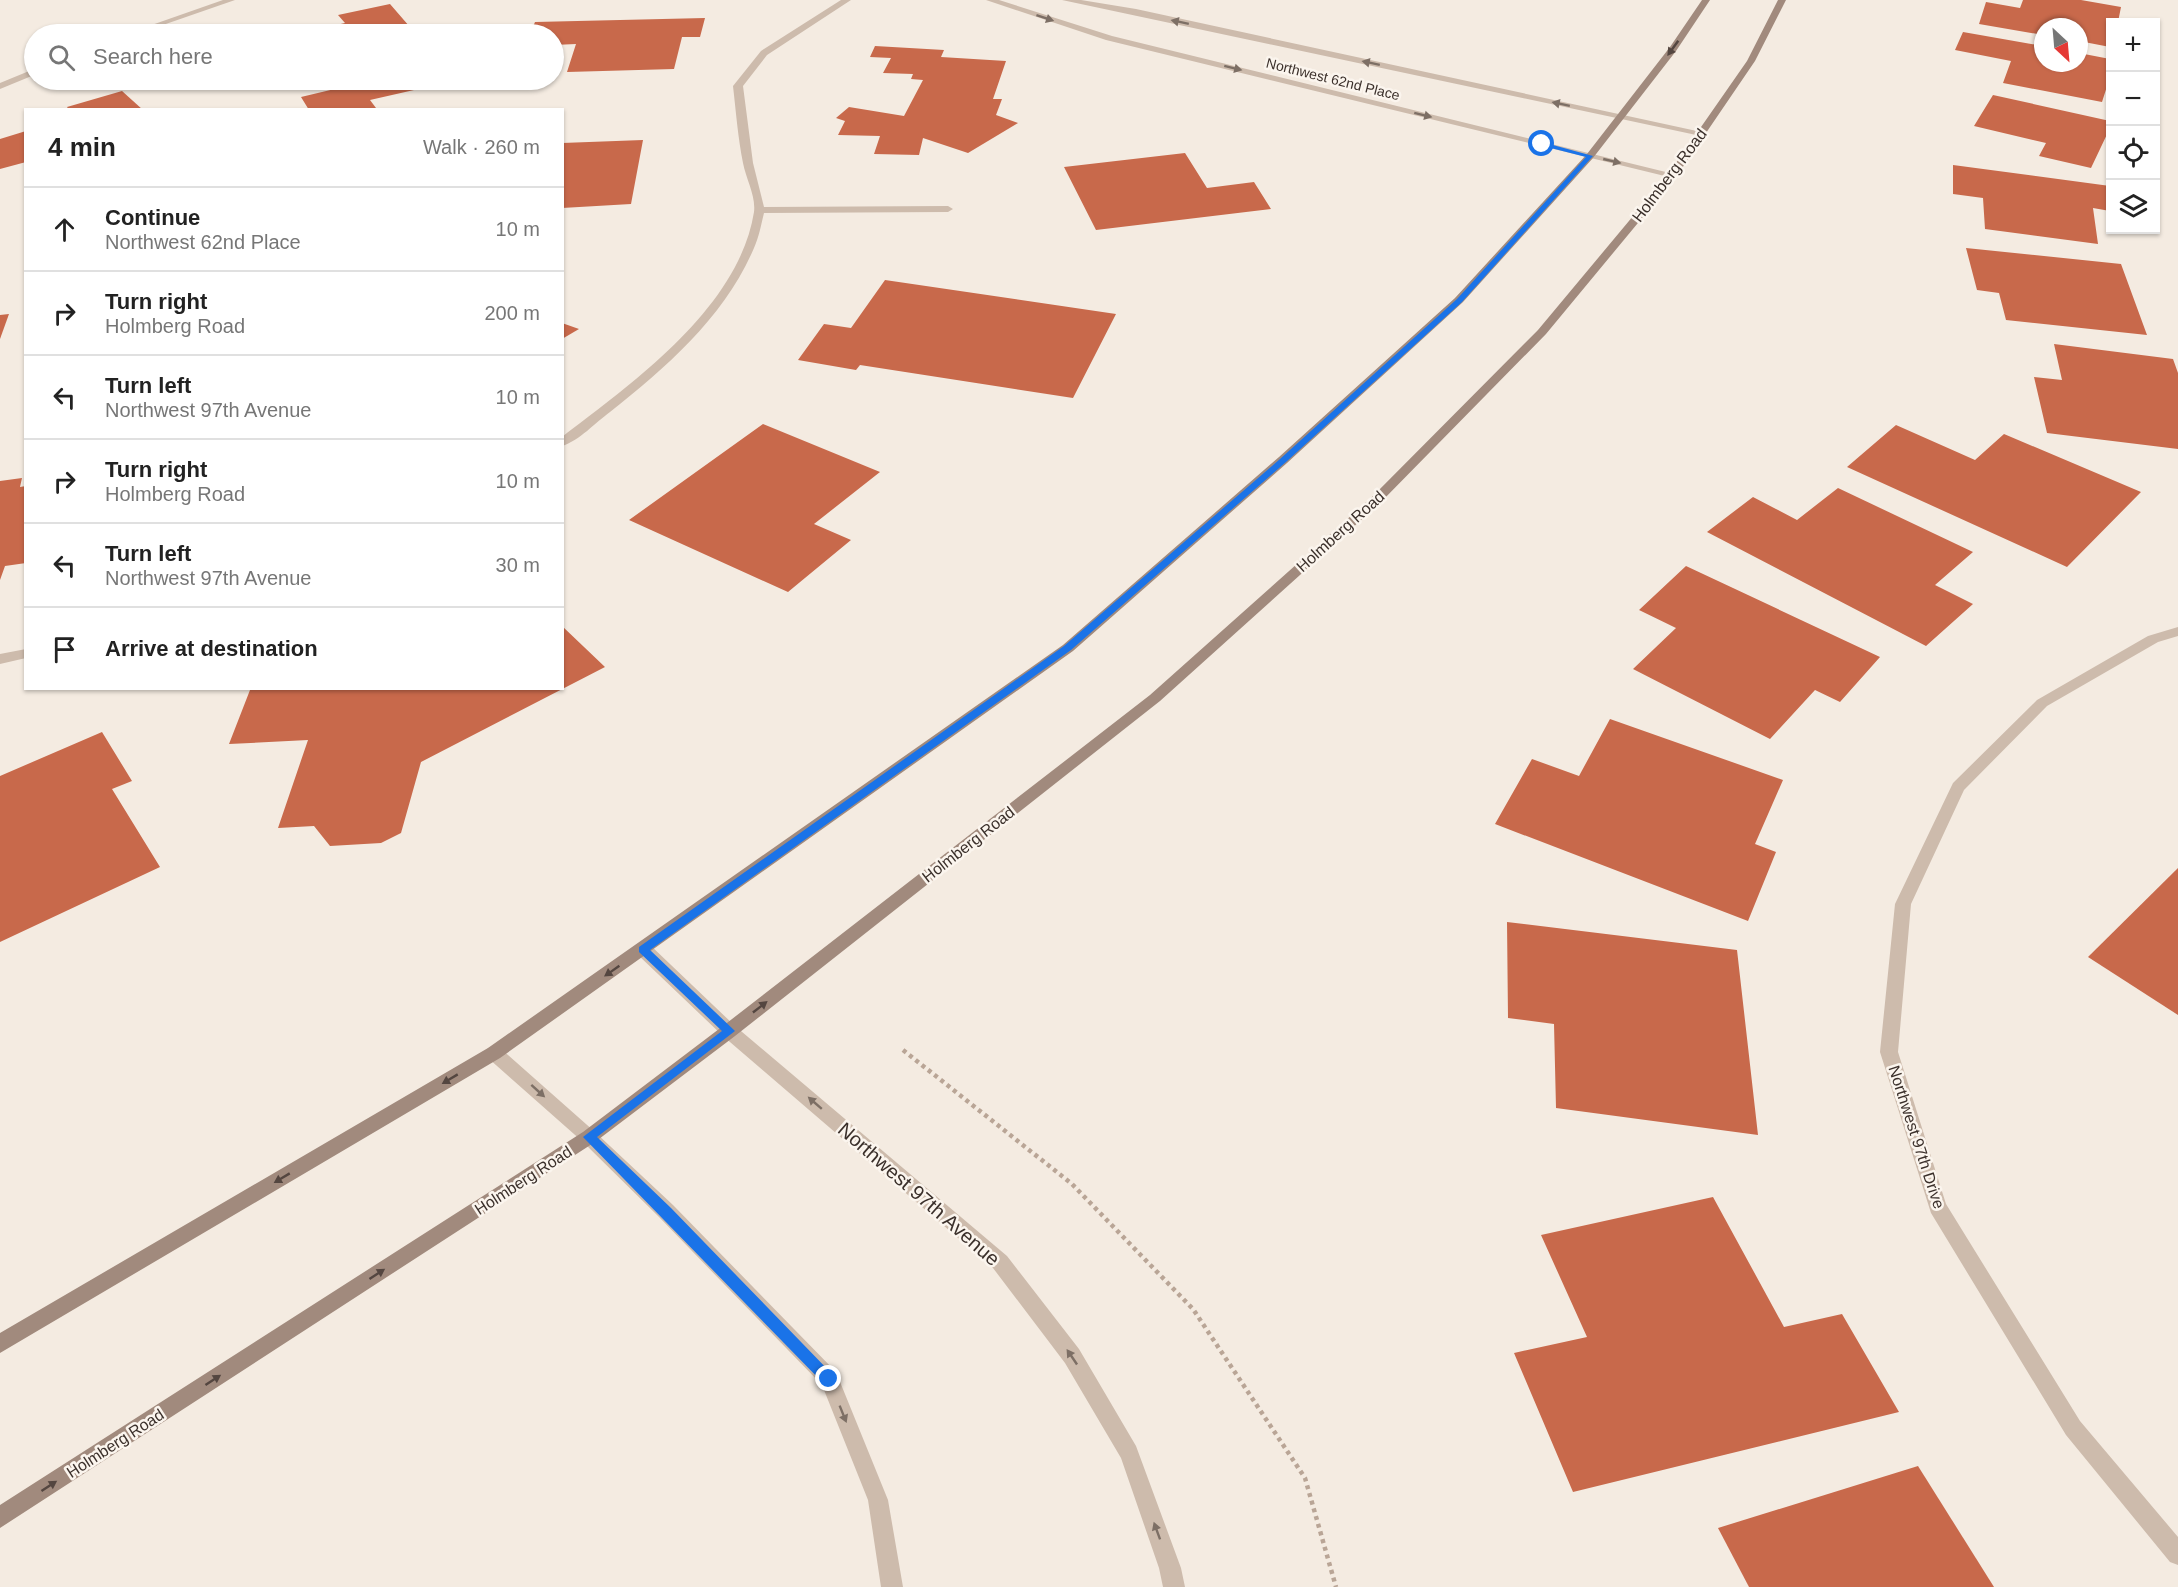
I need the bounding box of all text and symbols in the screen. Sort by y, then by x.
one-way arrow [1036,13,1054,23]
one-way arrow [1170,17,1189,26]
north arrow [2034,18,2088,72]
map controls [2106,18,2160,234]
button: + [2106,18,2160,72]
search box [24,24,564,90]
one-way arrow [1667,40,1679,56]
icon: search [45,41,78,74]
text: Search here [93,44,213,69]
street label: Northwest 62nd Place [1265,55,1402,103]
one-way arrow [1361,57,1380,67]
one-way arrow [1224,64,1243,74]
button: − [2106,72,2160,126]
one-way arrow [1552,98,1571,108]
one-way arrow [1414,110,1432,120]
street label: Holmberg Road [1629,125,1710,225]
button: locate [2106,126,2160,180]
route start [1528,130,1554,156]
text: 4 min [48,132,116,162]
text: Walk · 260 m [423,136,540,158]
one-way arrow [1603,157,1622,166]
button: layers [2106,180,2160,234]
text: Continue [105,205,200,230]
icon: ahead [48,213,81,246]
text: 10 m [496,218,540,240]
text: Northwest 62nd Place [105,231,301,253]
text: Turn right [105,289,207,314]
icon: right [48,297,81,330]
text: 200 m [484,302,540,324]
text: Holmberg Road [105,315,245,337]
text: Turn left [105,373,191,398]
icon: left [48,381,81,414]
text: 10 m [496,386,540,408]
text: Northwest 97th Avenue [105,399,311,421]
text: Turn right [105,457,207,482]
icon: right [48,465,81,498]
text: 10 m [496,470,540,492]
text: Holmberg Road [105,483,245,505]
street label: Holmberg Road [1293,488,1388,575]
text: Turn left [105,541,191,566]
icon: left [48,549,81,582]
text: 30 m [496,554,540,576]
text: Northwest 97th Avenue [105,567,311,589]
icon: arrive [48,633,81,666]
text: Arrive at destination [105,636,318,661]
street label: Holmberg Road [919,803,1018,886]
one-way arrow [604,965,620,976]
one-way arrow [753,1001,768,1013]
street label: Northwest 97th Drive [1885,1063,1948,1211]
one-way arrow [442,1073,458,1084]
one-way arrow [530,1084,545,1097]
one-way arrow [808,1097,823,1110]
street label: Northwest 97th Avenue [834,1118,1004,1270]
street label: Holmberg Road [472,1143,575,1218]
one-way arrow [273,1173,290,1183]
one-way arrow [369,1269,385,1280]
one-way arrow [1066,1349,1077,1365]
route end [815,1365,841,1391]
one-way arrow [205,1375,221,1386]
one-way arrow [839,1405,848,1423]
street label: Holmberg Road [64,1406,167,1481]
one-way arrow [41,1480,57,1491]
one-way arrow [1151,1522,1161,1540]

